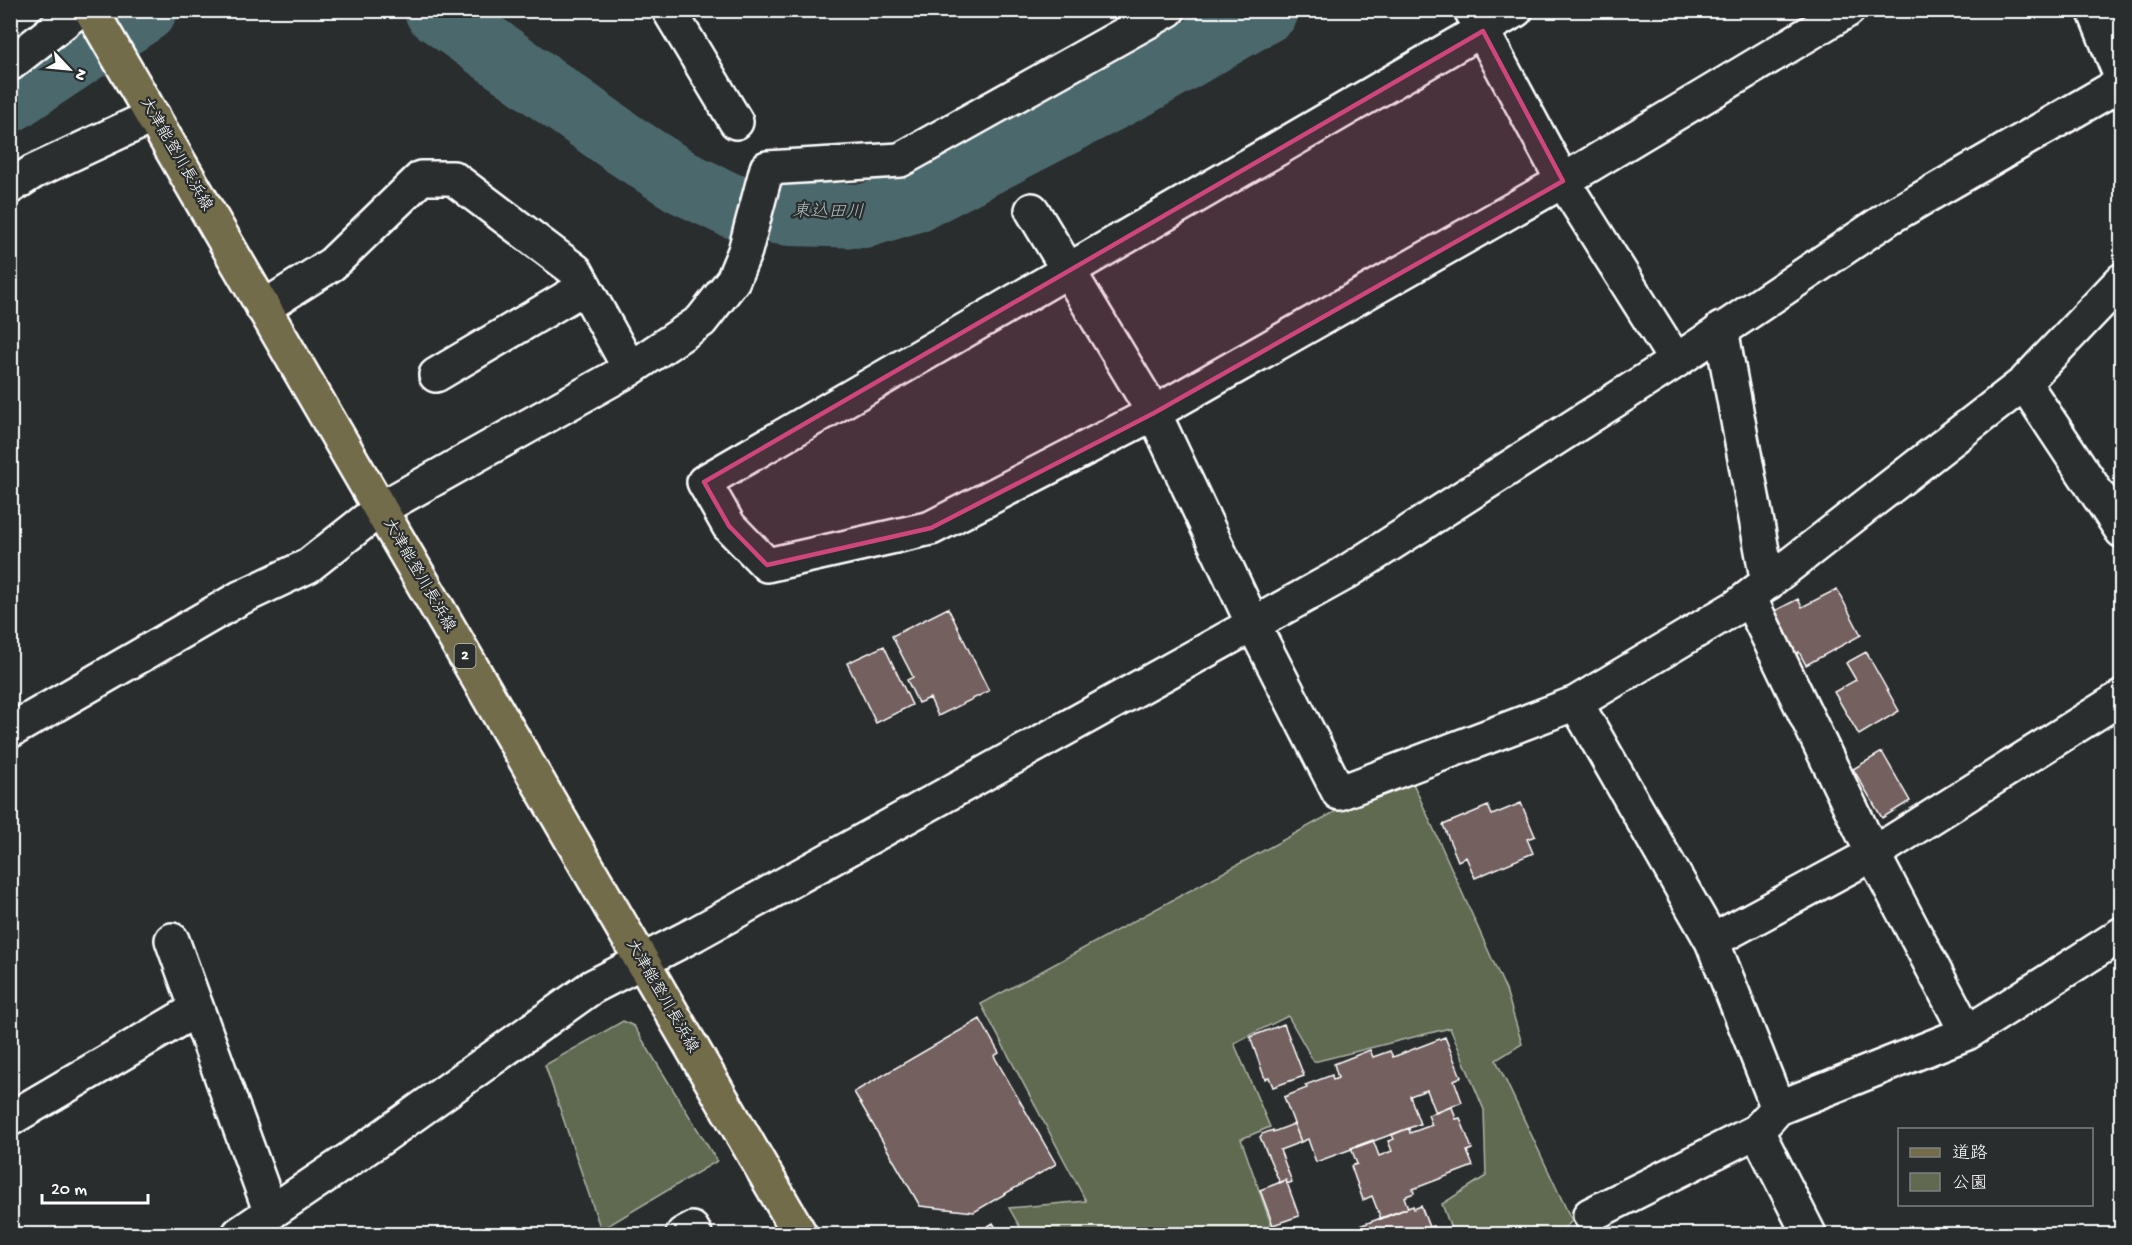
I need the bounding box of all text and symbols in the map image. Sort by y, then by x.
north arrow [39,39,99,99]
text: N [68,65,90,83]
street label: 大津能登川長浜線 [135,94,217,215]
water label: 東込田川 [792,201,864,224]
street label: 大津能登川長浜線 [378,515,460,636]
road number: 2 [454,644,476,668]
street label: 大津能登川長浜線 [621,936,703,1057]
legend [1898,1128,2093,1206]
text: 道路 [1952,1143,1988,1165]
scale bar [42,1167,148,1205]
text: 公園 [1952,1174,1988,1195]
text: 20 m [51,1180,87,1201]

